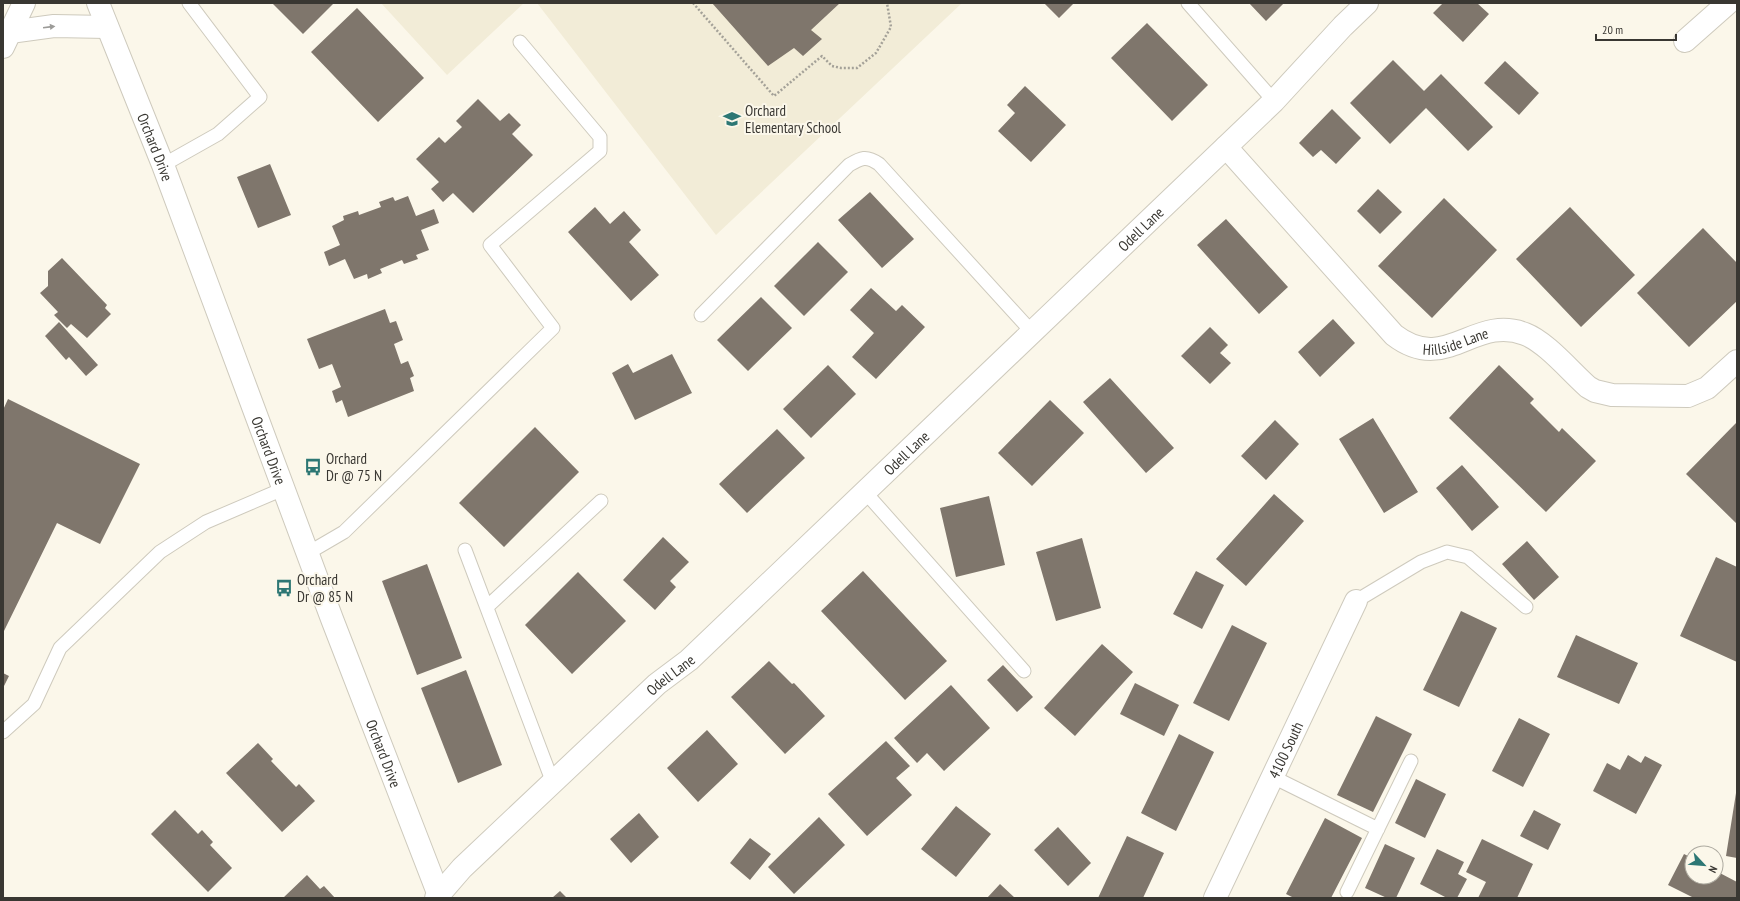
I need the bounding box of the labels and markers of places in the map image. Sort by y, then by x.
place label: Orchard Elementary School [745,101,842,137]
school or university icon: Orchard Elementary School [722,109,742,129]
place label: Orchard Dr @ 75 N [326,449,382,485]
bus stop icon: Orchard Dr @ 75 N [303,457,323,477]
place label: Orchard Dr @ 85 N [297,570,353,606]
bus stop icon: Orchard Dr @ 85 N [274,578,294,598]

